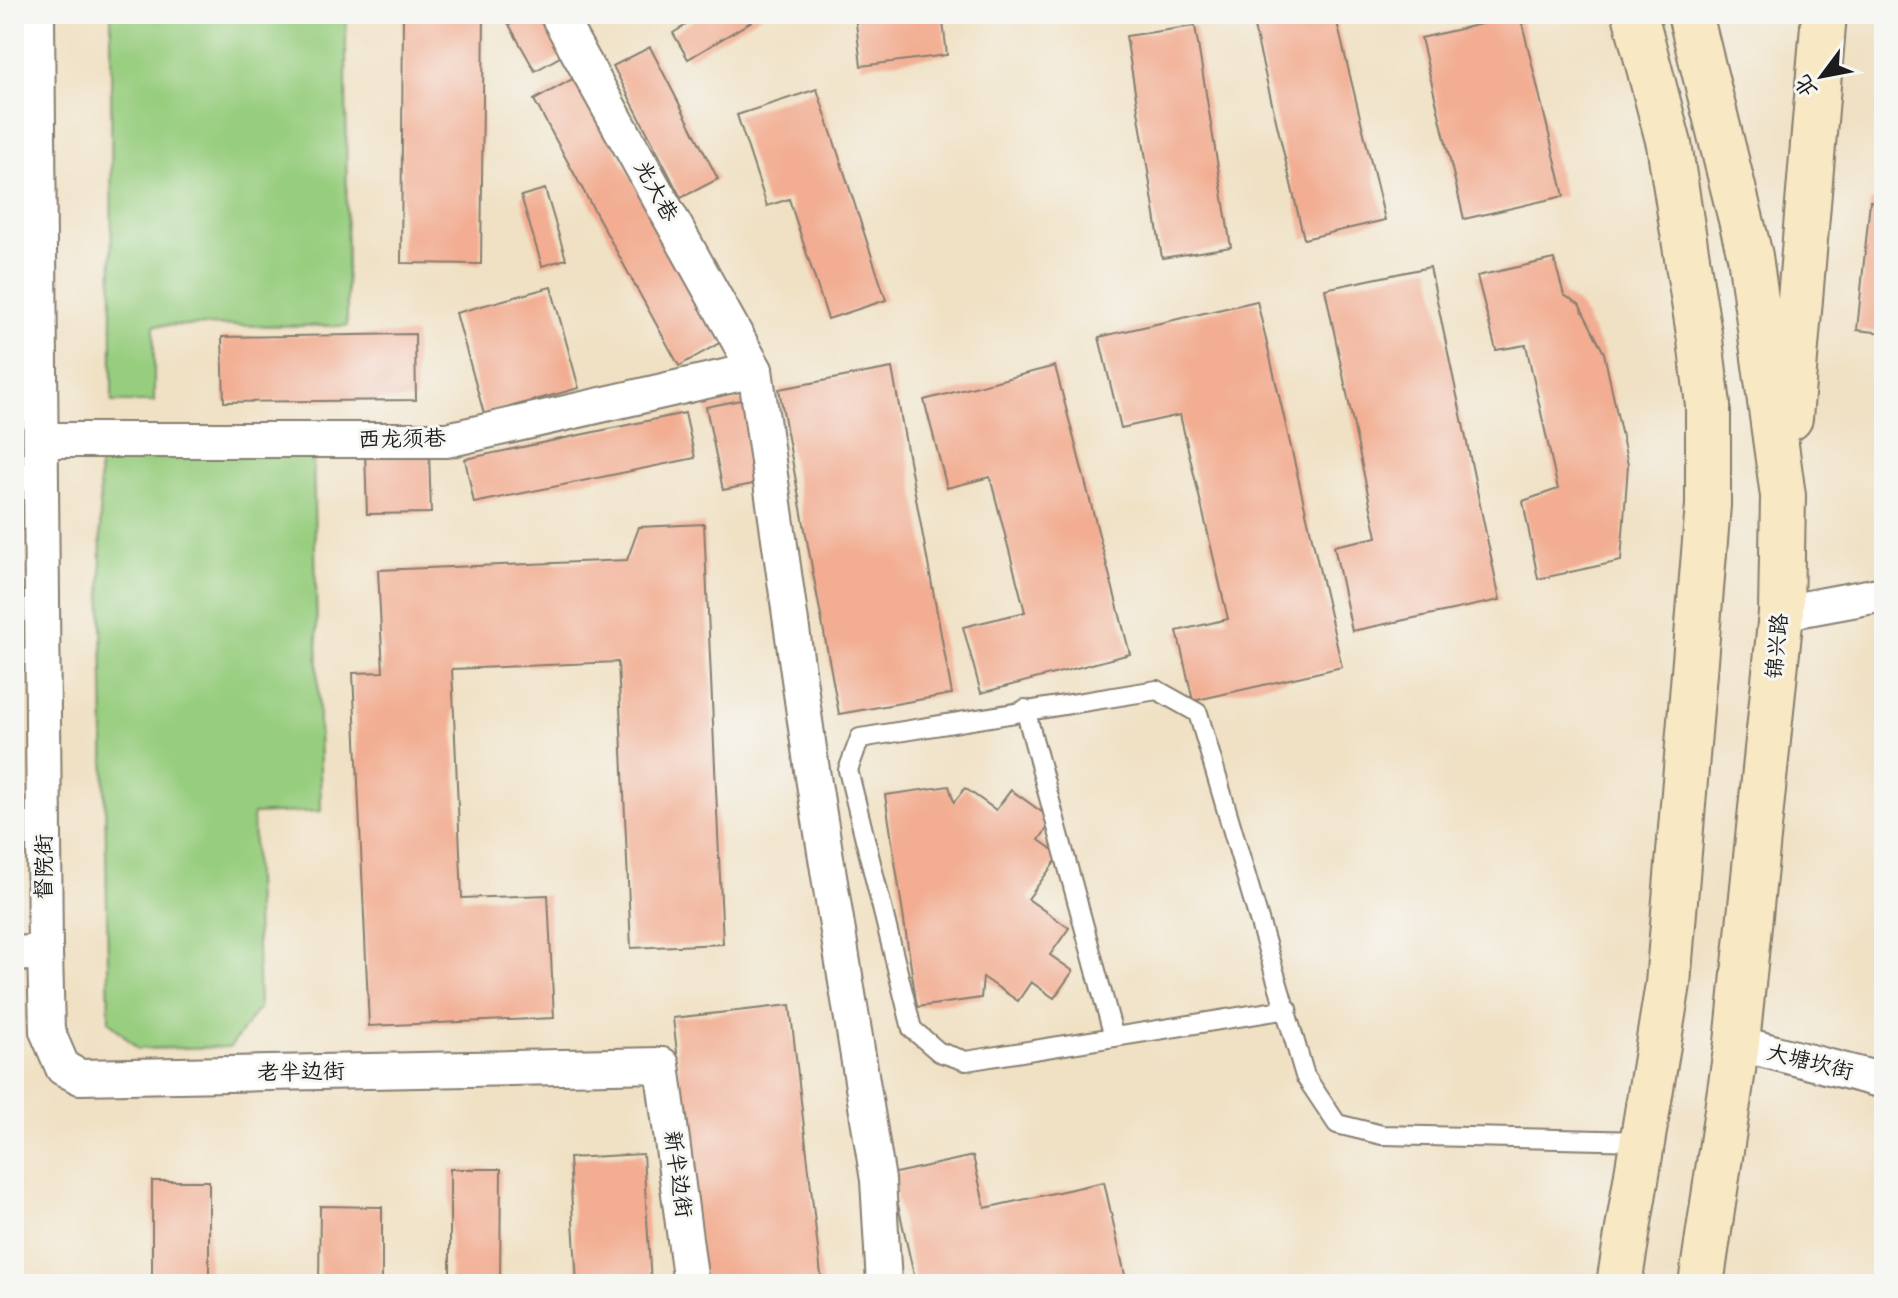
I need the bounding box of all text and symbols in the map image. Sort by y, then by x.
north arrow [1782,36,1862,116]
text: 北 [1788,69,1824,103]
street label: 光大巷 [628,155,684,227]
street label: 西龙须巷 [358,424,446,454]
street label: 锦兴路 [1760,612,1794,680]
street label: 督院街 [30,834,58,900]
street label: 大塘坎街 [1764,1038,1856,1086]
street label: 老半边街 [257,1057,345,1087]
street label: 新半边街 [658,1128,698,1220]

